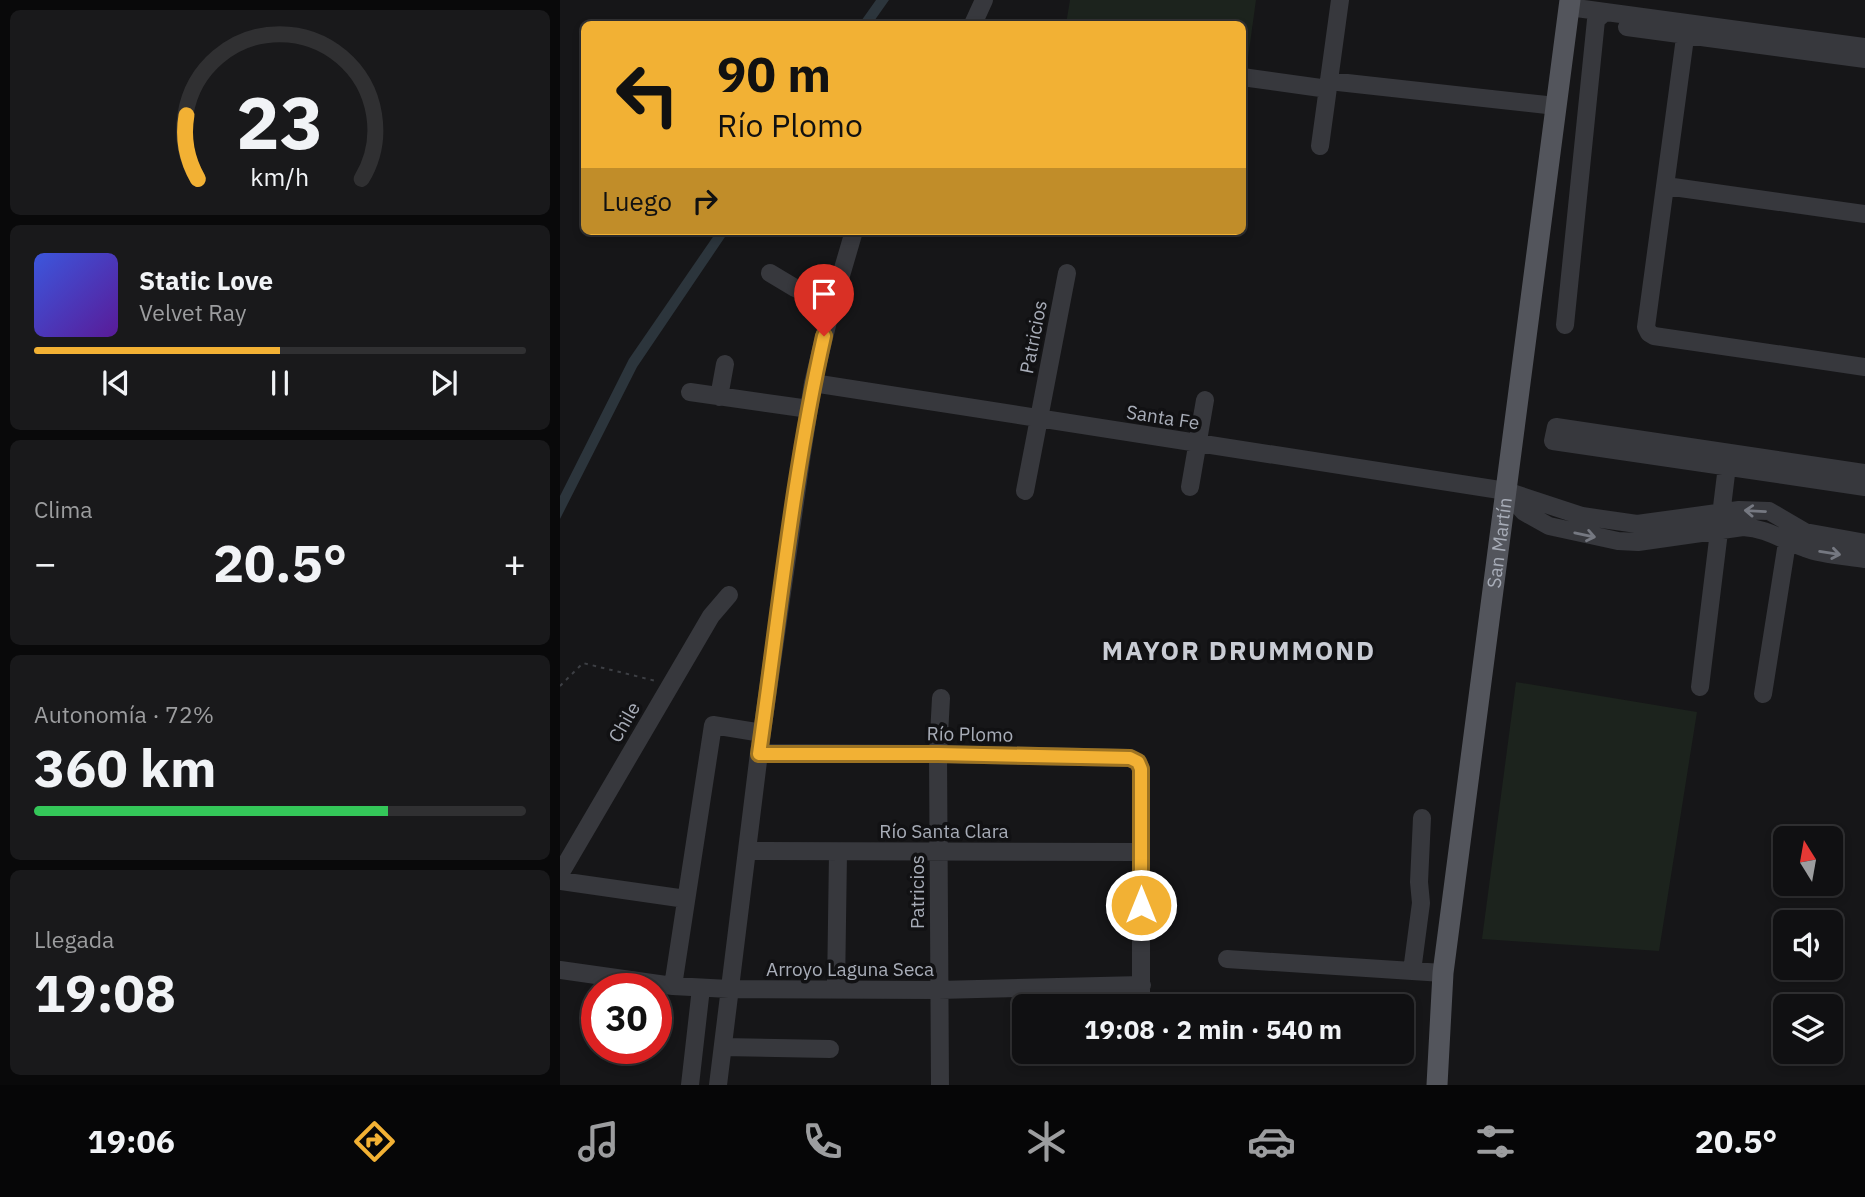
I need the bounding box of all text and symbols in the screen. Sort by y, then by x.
text: 90 m [717,42,831,105]
icon: left [602,49,693,140]
text: 23 [236,74,324,169]
text: Río Plomo [717,104,863,146]
text: km/h [251,159,309,192]
icon: right [686,182,724,220]
text: Luego [602,184,672,218]
text: Static Love [139,263,273,297]
pin [794,264,854,336]
icon: arrive [805,275,843,313]
text: Velvet Ray [139,297,246,327]
street label: Patricios [1014,298,1052,376]
icon: previous [97,364,135,402]
icon: pause [261,364,299,402]
icon: next [425,364,463,402]
street label: Santa Fe [1125,399,1201,435]
text: Clima [34,494,93,524]
street label: San Martín [1481,496,1517,590]
one-way arrow [1743,504,1766,517]
one-way arrow [1573,528,1596,542]
text: 20.5° [213,529,347,596]
text: − [34,538,57,587]
text: + [503,538,526,587]
one-way arrow [1818,547,1841,560]
district label: MAYOR DRUMMOND [1102,633,1376,667]
street label: Chile [603,697,645,747]
text: Autonomía · 72% [34,699,214,729]
street label: Río Plomo [927,721,1013,747]
text: 360 km [34,734,216,801]
street label: Río Santa Clara [879,819,1009,843]
north arrow [1773,826,1843,896]
map controls [1773,826,1843,1064]
street label: Patricios [905,855,929,929]
position arrow [1104,868,1178,942]
button: sound [1773,910,1843,980]
text: Llegada [34,924,114,954]
street label: Arroyo Laguna Seca [766,957,934,981]
text: 19:08 [34,959,176,1026]
speed limit sign: 30 [581,973,672,1064]
button: layers [1773,994,1843,1064]
text: 19:08 · 2 min · 540 m [1084,1012,1342,1046]
icon: directions [350,1117,399,1166]
icon: music [574,1117,623,1166]
icon: phone [798,1117,847,1166]
icon: climate [1022,1117,1071,1166]
icon: car [1247,1117,1296,1166]
icon: filters [1471,1117,1520,1166]
text: 19:06 [88,1120,175,1162]
text: 20.5° [1695,1120,1777,1162]

